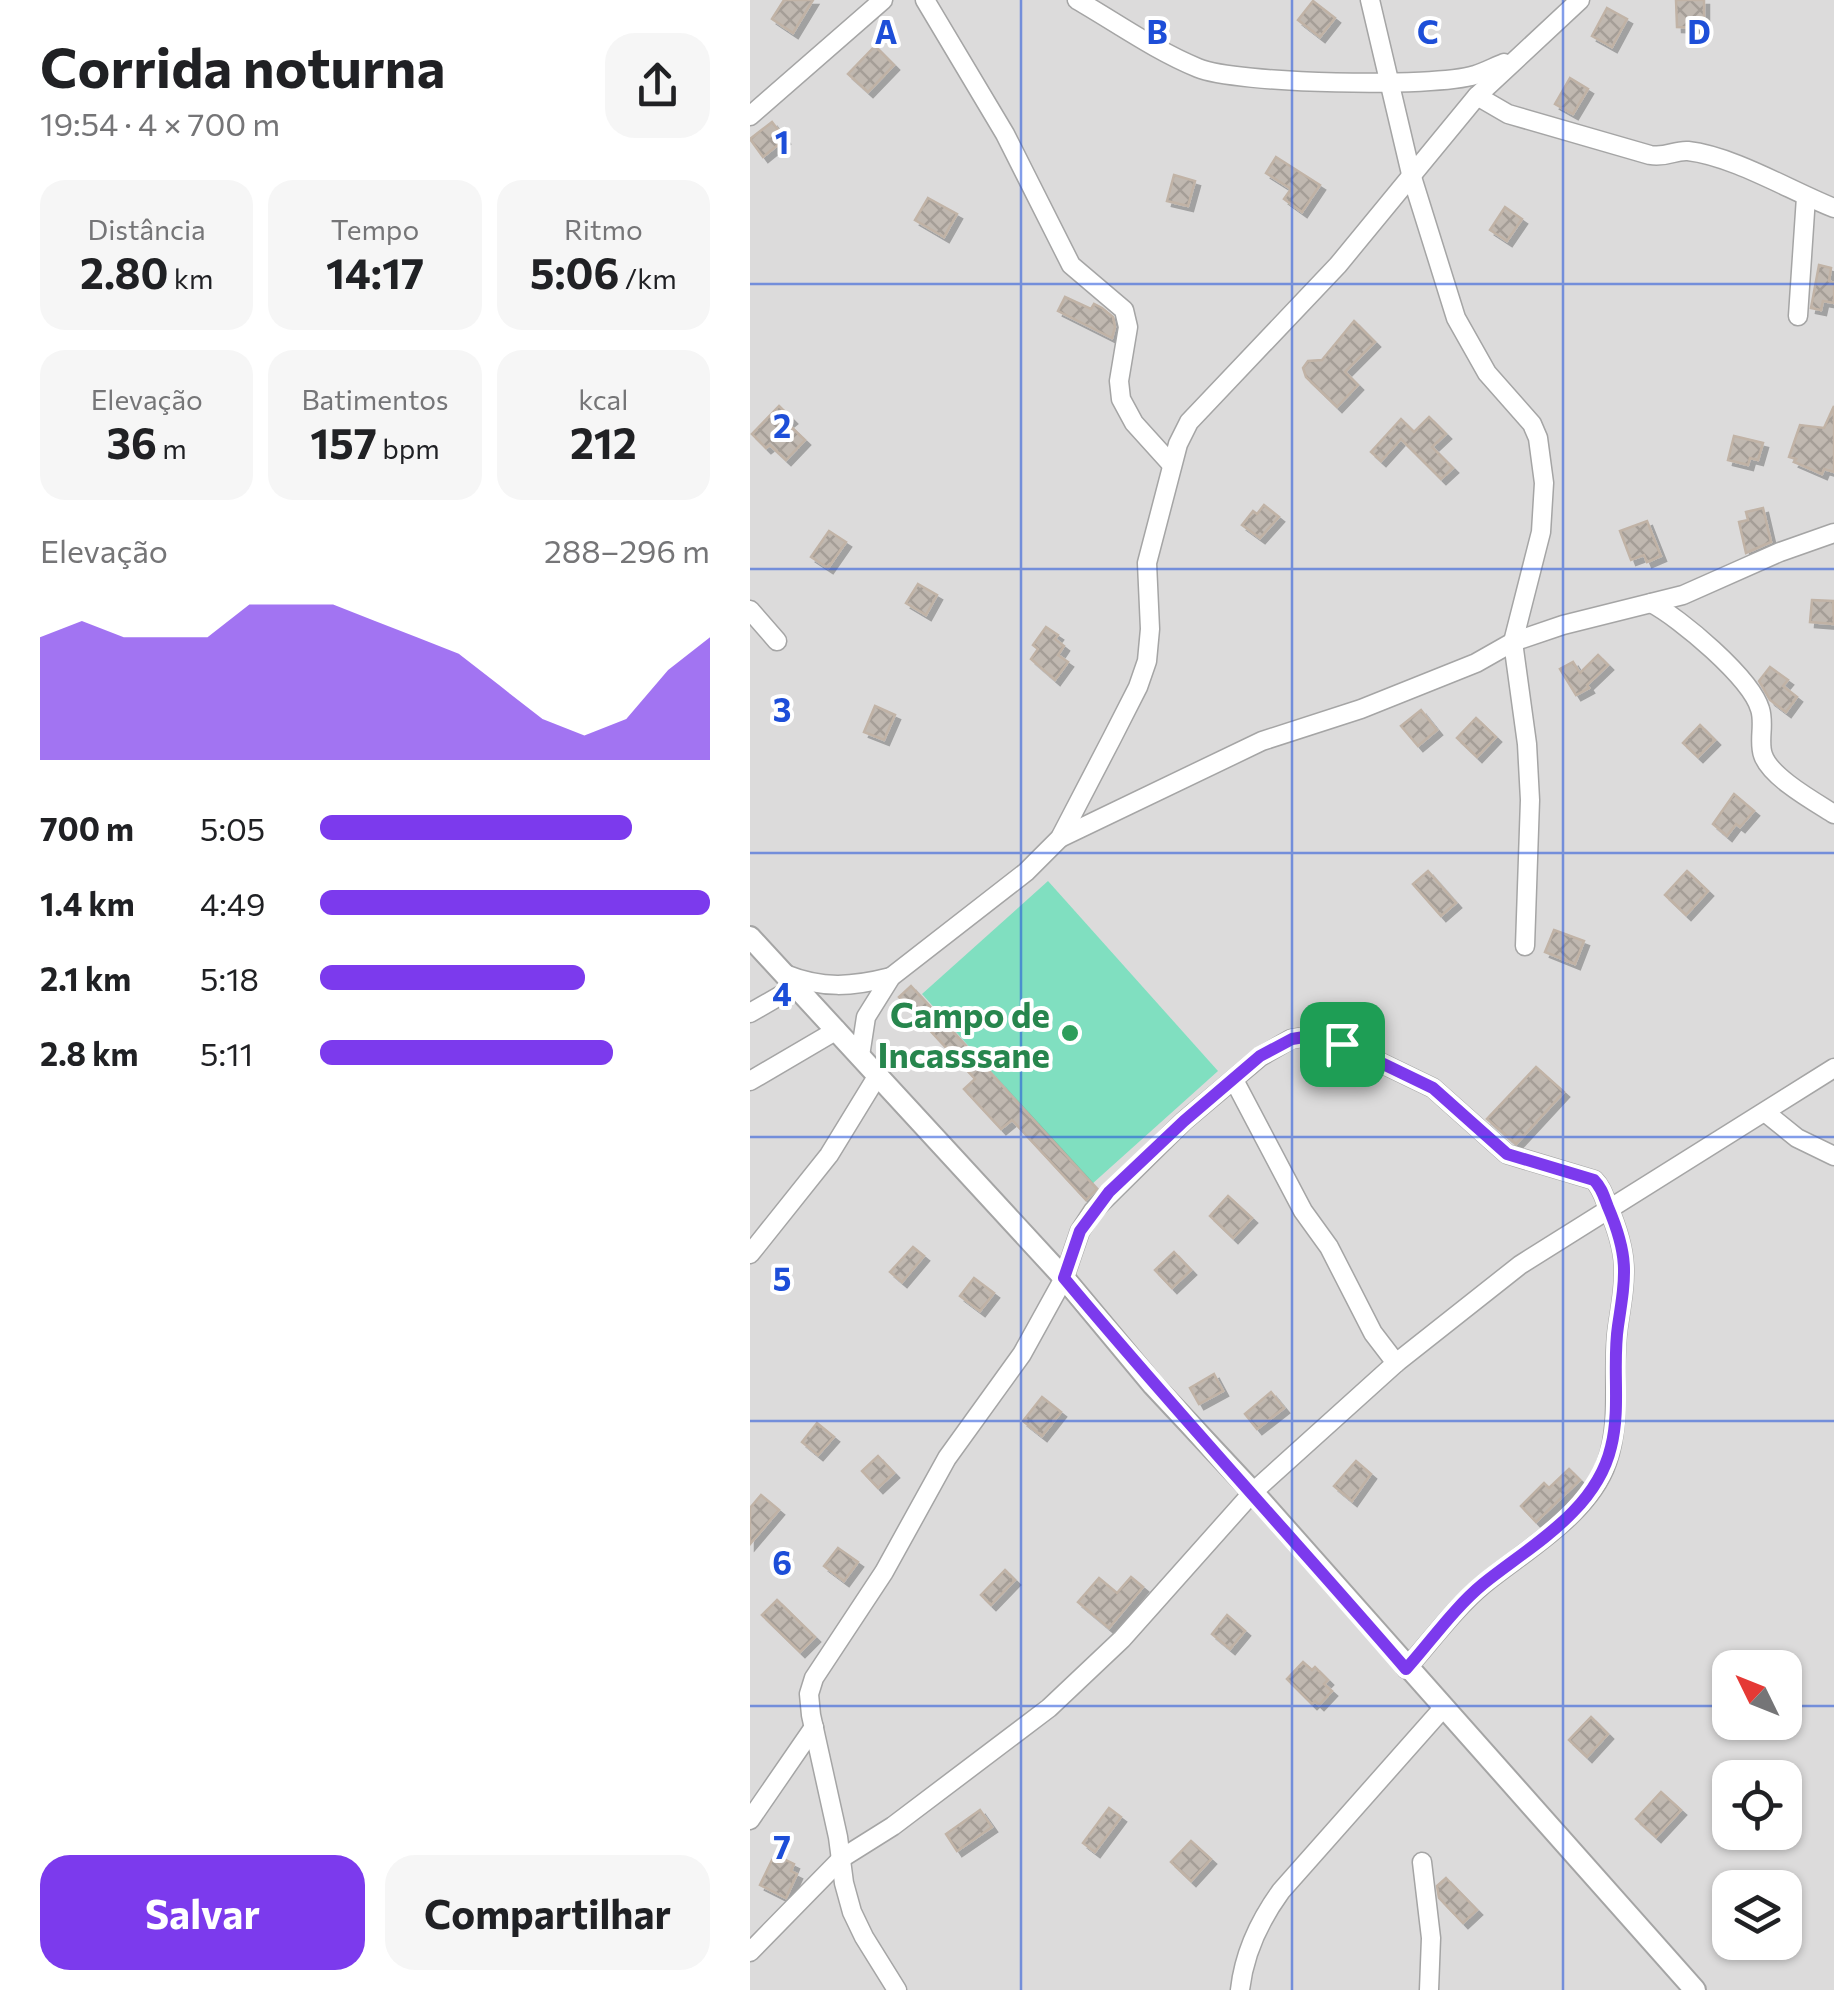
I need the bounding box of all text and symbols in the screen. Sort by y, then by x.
text: A [875,11,898,51]
text: B [1146,11,1168,51]
text: C [1417,11,1439,51]
text: D [1687,11,1711,51]
text: Corrida noturna [40,32,445,99]
button: share [605,33,710,138]
text: 19:54 · 4 × 700 m [40,103,280,143]
text: 1 [775,121,789,161]
text: Distância [88,212,206,246]
text: Tempo [331,212,419,246]
text: Ritmo [564,212,643,246]
text: 2.80 [80,246,168,298]
text: 14:17 [326,246,424,298]
text: 5:06 [530,246,619,298]
text: km [168,261,213,295]
text: /km [619,261,677,295]
text: Elevação [91,382,203,416]
text: Batimentos [301,382,449,416]
text: kcal [578,382,628,416]
text: 2 [773,405,791,445]
text: 36 [107,416,157,468]
text: 157 [310,416,377,468]
text: 212 [570,416,637,468]
text: m [157,431,187,465]
text: bpm [377,431,440,465]
text: Elevação [40,530,168,570]
text: 288–296 m [544,530,710,570]
text: 3 [773,689,791,729]
text: 700 m [40,808,134,848]
text: 5:05 [200,808,265,848]
text: 1.4 km [40,883,135,923]
text: 4:49 [200,883,265,923]
text: 2.1 km [40,958,131,998]
text: 5:18 [200,958,259,998]
text: 4 [772,973,792,1013]
place label: Campo de Incasssane [878,992,1050,1075]
pin [1300,1002,1385,1087]
icon: arrive [1315,1017,1370,1072]
marker: Campo de Incasssane [1059,1022,1081,1044]
text: 2.8 km [40,1033,138,1073]
text: 5:11 [200,1033,253,1073]
text: 5 [773,1258,791,1298]
text: 6 [772,1542,792,1582]
north arrow [1712,1650,1802,1740]
map controls [1712,1650,1802,1960]
button: locate [1712,1760,1802,1850]
text: 7 [773,1826,791,1866]
button: Salvar [40,1855,365,1970]
button: Compartilhar [385,1855,710,1970]
button: layers [1712,1870,1802,1960]

